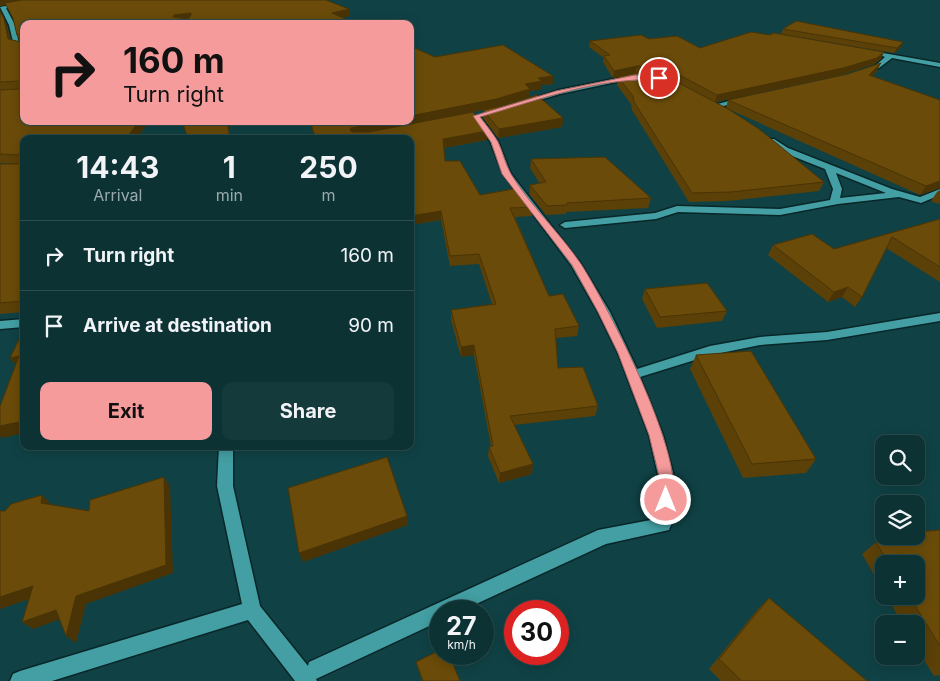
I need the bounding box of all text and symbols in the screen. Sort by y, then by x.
text: 160 m [123,39,225,81]
icon: right [40,40,105,105]
pin [638,57,680,99]
icon: arrive [645,64,673,92]
text: Turn right [123,81,224,107]
text: 14:43 [76,149,159,185]
text: 1 [223,149,236,185]
text: 250 [299,149,358,185]
text: Arrival [93,185,142,205]
text: min [216,185,243,205]
text: m [321,185,335,205]
icon: right [40,242,68,270]
text: Turn right [83,244,174,267]
text: 160 m [341,244,394,267]
icon: arrive [40,312,68,340]
text: Arrive at destination [83,314,272,337]
text: 90 m [348,314,394,337]
button: Exit [40,382,212,440]
button: Share [222,382,394,440]
map controls [875,435,925,665]
button: search [875,435,925,485]
position arrow [639,473,691,525]
button: layers [875,495,925,545]
button: + [875,555,925,605]
speed limit sign: 30 [504,600,569,665]
text: 27 [446,611,477,641]
button: − [875,615,925,665]
text: km/h [447,637,476,652]

